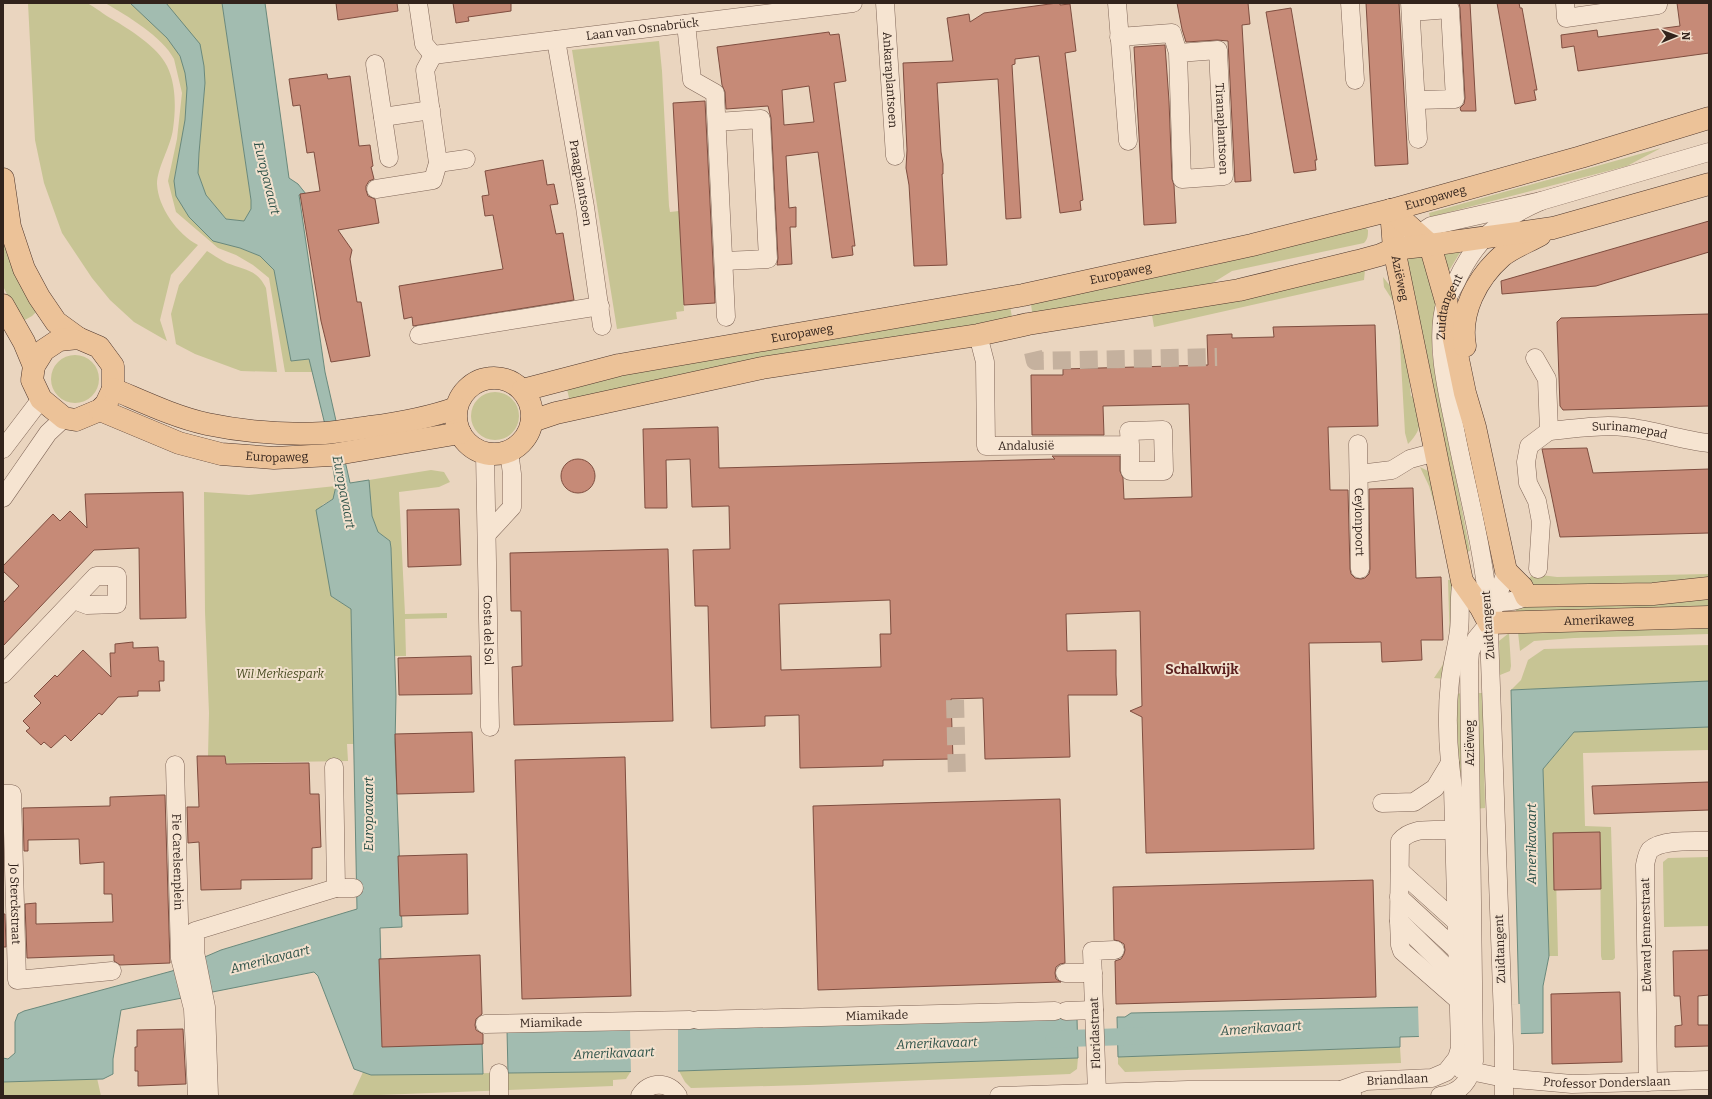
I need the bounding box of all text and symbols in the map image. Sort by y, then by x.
street label: Laan van Osnabrück [585,15,700,43]
north arrow [1656,16,1696,56]
street label: Ankaraplantsoen [880,31,900,129]
text: N [1679,31,1692,41]
street label: Tiranaplantsoen [1213,83,1231,175]
street label: Praagplantsoen [566,139,595,227]
water label: Europavaart [251,140,283,216]
street label: Europaweg [1403,182,1468,213]
street label: Aziëweg [1388,254,1412,303]
street label: Europaweg [1088,260,1153,287]
street label: Zuidtangent [1434,271,1466,340]
street label: Europaweg [770,321,834,346]
street label: Surinamepad [1591,419,1669,442]
street label: Andalusië [998,439,1054,453]
street label: Europaweg [245,449,309,465]
water label: Europavaart [330,454,359,530]
street label: Ceylonpoort [1352,488,1367,557]
street label: Zuidtangent [1479,590,1497,660]
street label: Costa del Sol [481,595,496,666]
street label: Amerikaweg [1564,612,1635,628]
district label: Schalkwijk [1165,661,1239,678]
park label: Wil Merkiespark [236,667,325,681]
street label: Aziëweg [1463,719,1477,766]
water label: Europavaart [361,777,376,851]
water label: Amerikavaart [1524,803,1539,886]
street label: Fie Carelsenplein [169,813,186,911]
street label: Jo Sterckstraat [7,862,23,945]
street label: Edward Jennerstraat [1638,877,1654,992]
street label: Zuidtangent [1492,914,1508,984]
water label: Amerikavaart [228,942,312,976]
street label: Floridastraat [1087,996,1103,1069]
street label: Miamikade [846,1008,908,1023]
street label: Miamikade [520,1015,582,1030]
water label: Amerikavaart [1219,1018,1302,1038]
water label: Amerikavaart [895,1034,978,1052]
water label: Amerikavaart [572,1044,655,1062]
street label: Briandlaan [1366,1071,1429,1088]
street label: Professor Donderslaan [1543,1074,1671,1091]

